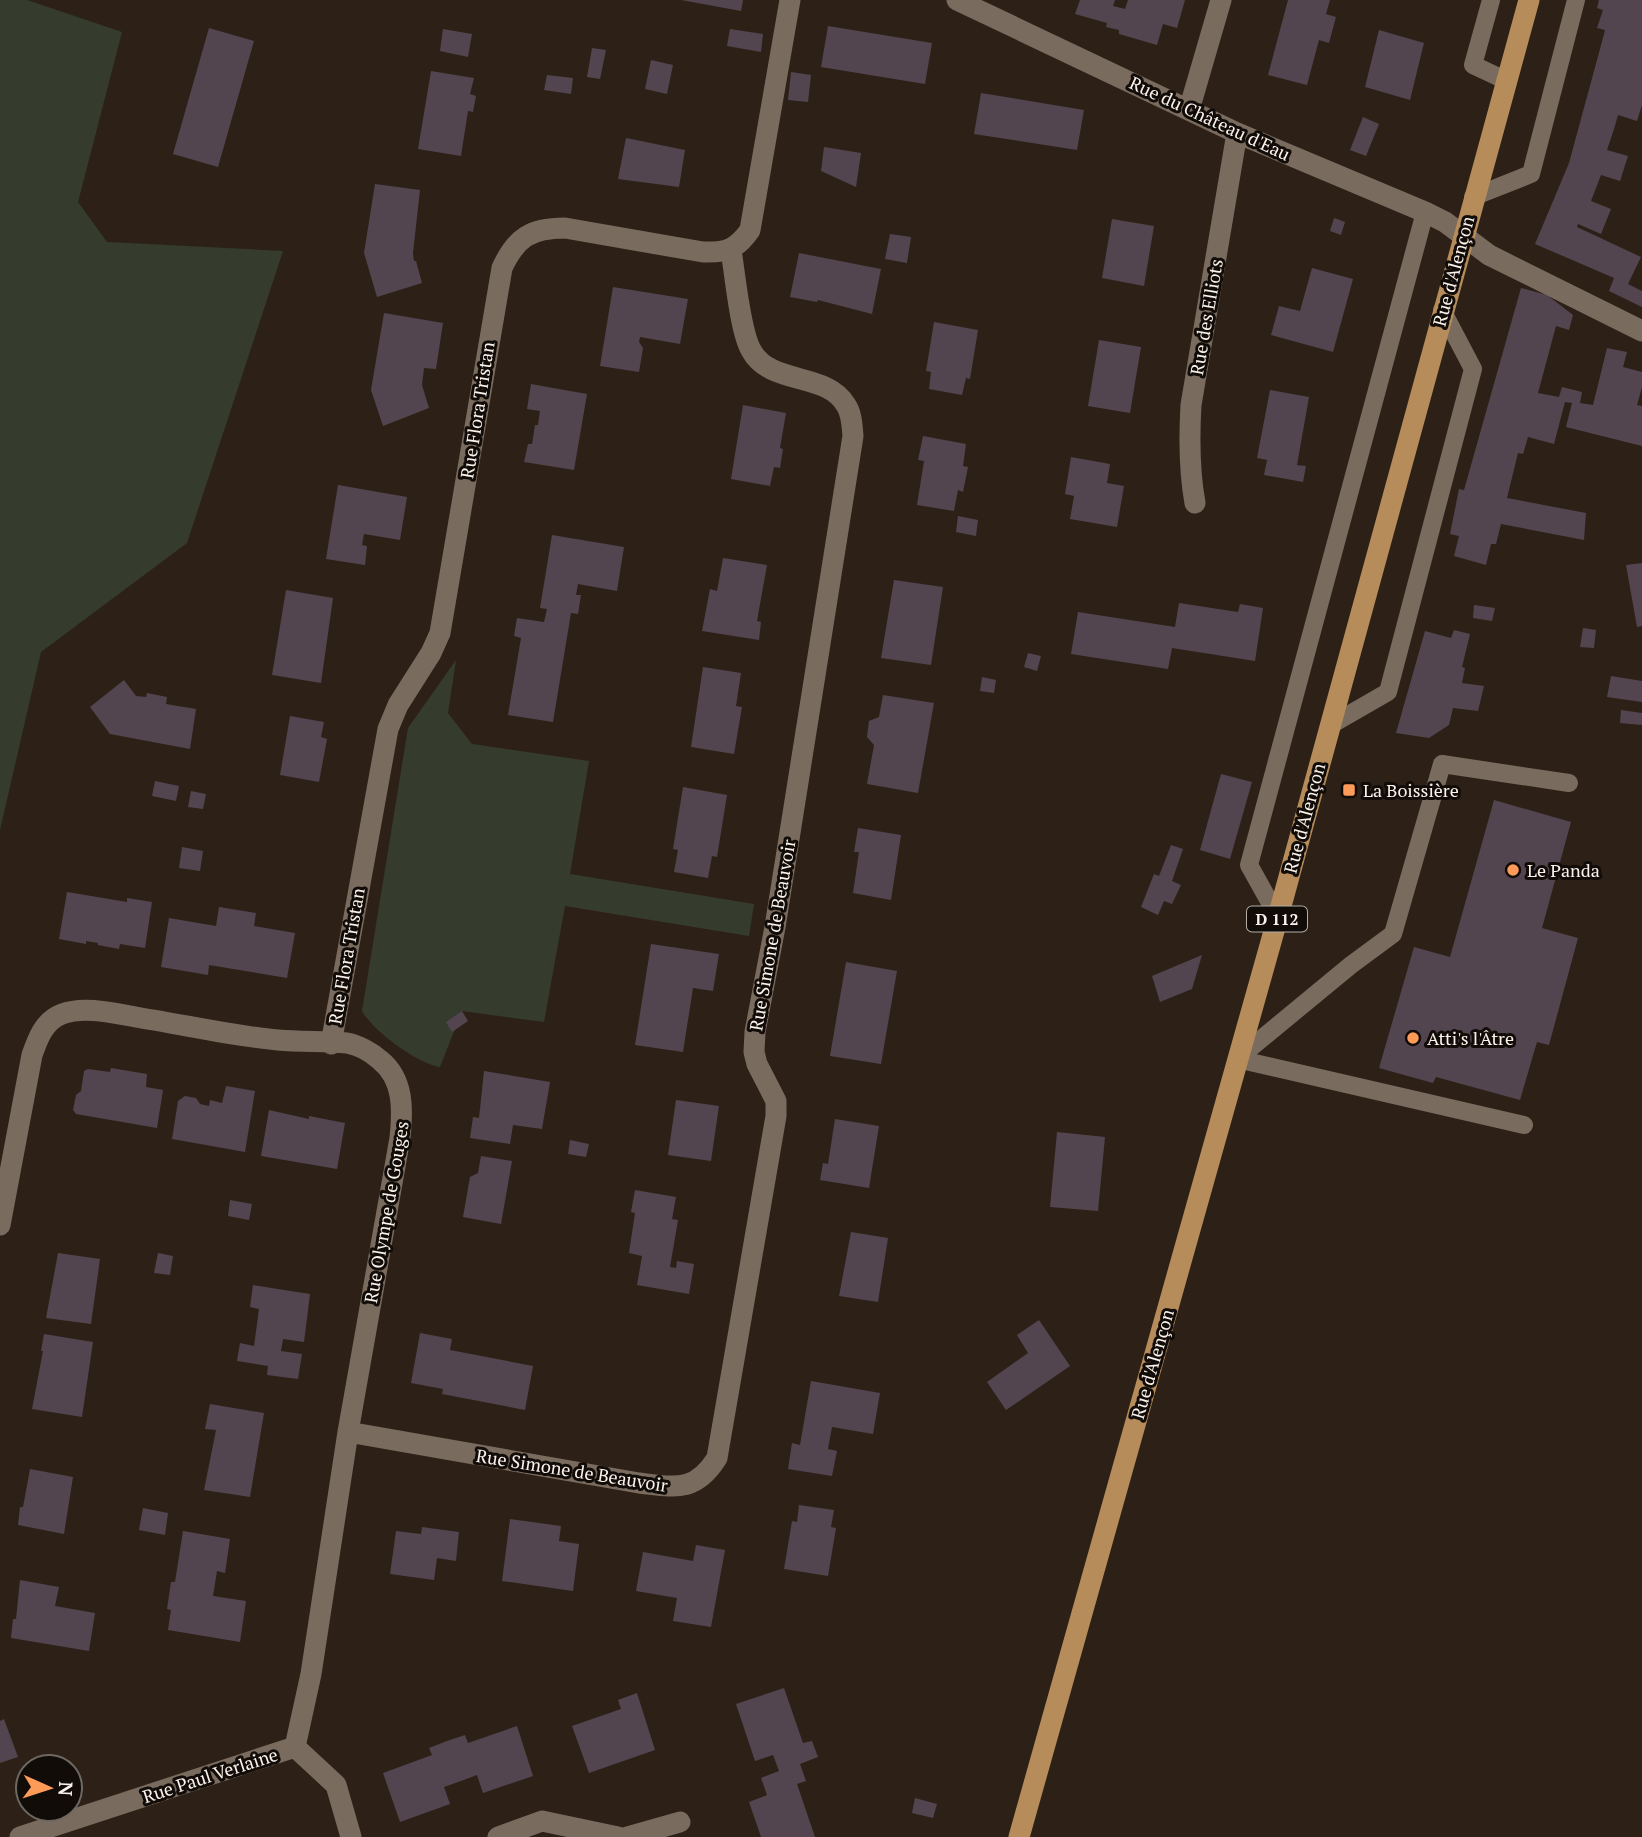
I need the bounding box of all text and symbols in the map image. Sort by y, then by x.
street label: Rue du Château d'Eau [1126,70,1294,166]
street label: Rue d'Alençon [1427,213,1479,329]
street label: Rue des Elliots [1184,257,1228,377]
street label: Rue Flora Tristan [454,340,500,480]
street label: Rue d'Alençon [1278,760,1330,876]
place label: La Boissière [1363,778,1459,802]
marker: La Boissière [1341,782,1357,798]
street label: Rue Simone de Beauvoir [743,837,801,1033]
place label: Le Panda [1527,858,1600,882]
marker: Le Panda [1505,862,1521,878]
street label: Rue Flora Tristan [322,886,370,1026]
road number: D 112 [1247,906,1307,931]
place label: Atti's l'Âtre [1427,1026,1514,1050]
marker: Atti's l'Âtre [1405,1030,1421,1046]
street label: Rue Olympe de Gouges [358,1119,414,1305]
street label: Rue d'Alençon [1125,1306,1179,1422]
street label: Rue Simone de Beauvoir [474,1443,670,1497]
street label: Rue Paul Verlaine [139,1742,281,1808]
north arrow [14,1753,84,1823]
text: N [54,1781,79,1797]

